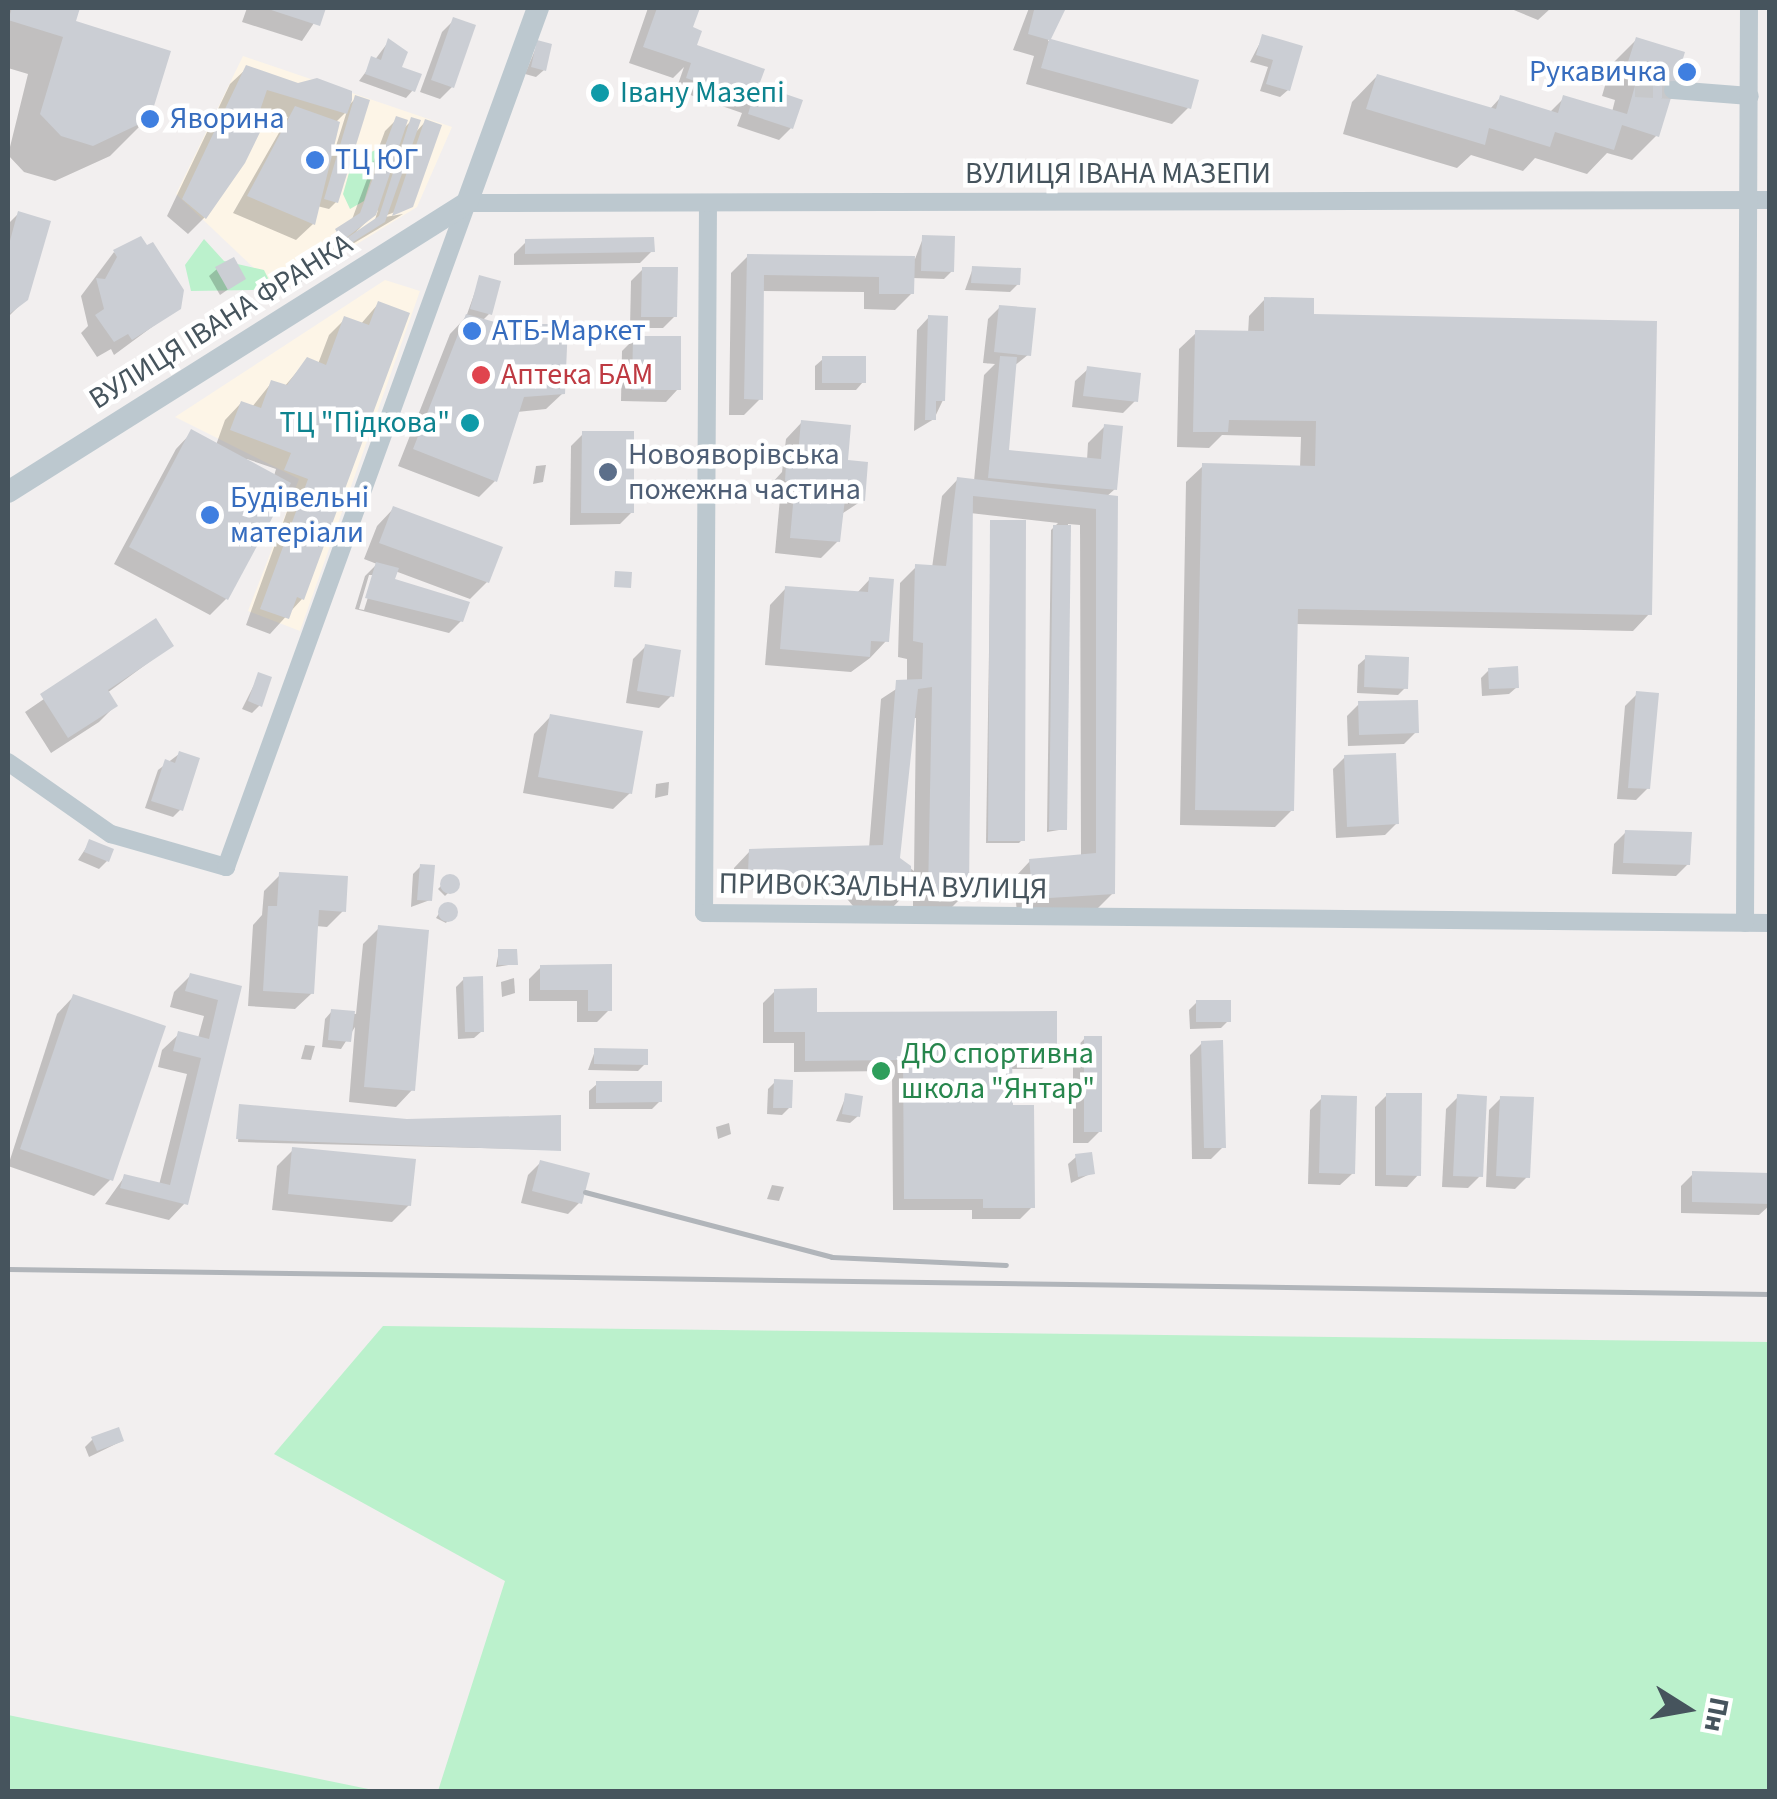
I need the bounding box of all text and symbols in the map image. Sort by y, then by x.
place label: Рукавичка [1529,54,1667,90]
marker: Рукавичка [1676,61,1698,83]
place label: Івану Мазепі [620,75,785,111]
marker: Івану Мазепі [589,82,611,104]
place label: Яворина [170,101,285,137]
marker: Яворина [139,108,161,130]
place label: ТЦ ЮГ [335,142,419,178]
marker: ТЦ ЮГ [304,149,326,171]
street label: ВУЛИЦЯ ІВАНА МАЗЕПИ [965,156,1271,192]
street label: ВУЛИЦЯ ІВАНА ФРАНКА [83,226,359,418]
place label: АТБ-Маркет [492,313,646,349]
marker: АТБ-Маркет [461,320,483,342]
place label: Аптека БАМ [501,357,653,393]
marker: Аптека БАМ [470,364,492,386]
place label: ТЦ "Підкова" [279,405,450,441]
marker: ТЦ "Підкова" [459,412,481,434]
place label: Новояворівська пожежна частина [628,437,861,508]
marker: Новояворівська пожежна частина [597,461,619,483]
place label: Будівельні матеріали [230,480,369,550]
marker: Будівельні матеріали [199,504,221,526]
street label: ПРИВОКЗАЛЬНА ВУЛИЦЯ [718,866,1048,908]
place label: ДЮ спортивна школа "Янтар" [901,1036,1095,1106]
marker: ДЮ спортивна школа "Янтар" [870,1060,892,1082]
north arrow [1637,1659,1737,1759]
text: Пн [1693,1694,1739,1736]

